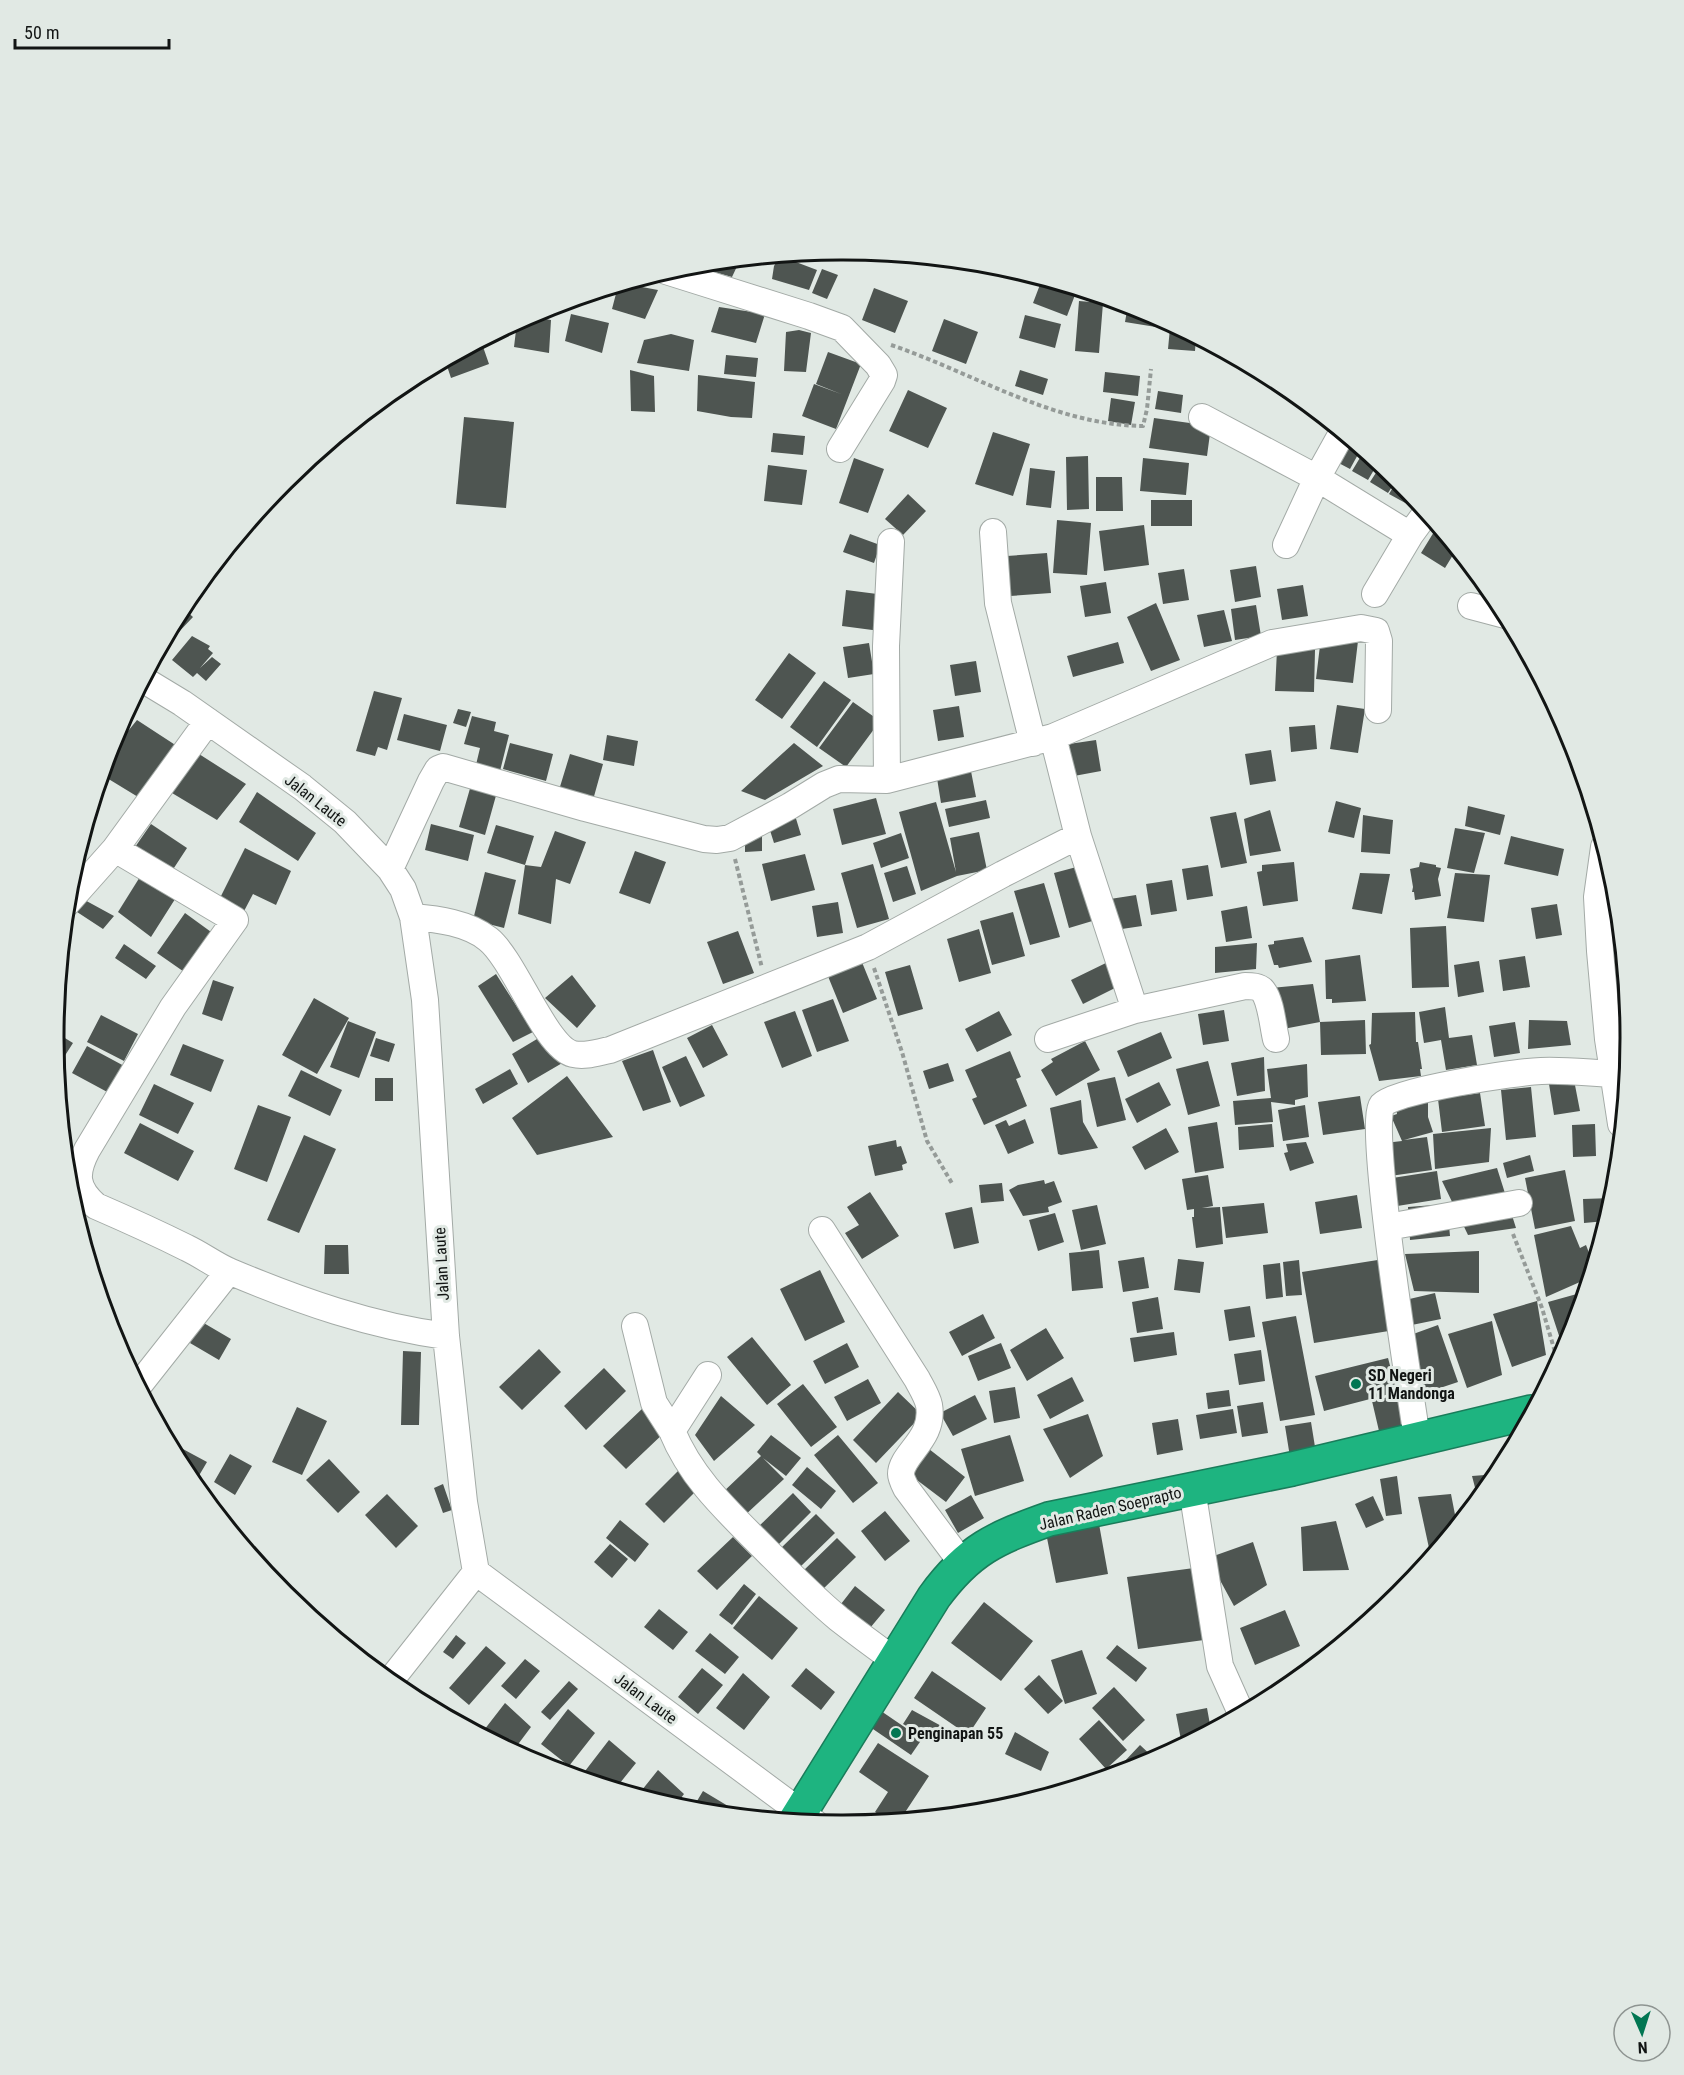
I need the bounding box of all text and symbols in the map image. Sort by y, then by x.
scale bar [15,12,170,50]
text: 50 m [24,22,59,43]
street label: Jalan Laute [281,770,350,830]
street label: Jalan Laute [430,1227,453,1301]
place label: SD Negeri 11 Mandonga [1368,1366,1455,1403]
marker: SD Negeri 11 Mandonga [1349,1377,1363,1391]
street label: Jalan Raden Soeprapto [1037,1483,1183,1534]
street label: Jalan Laute [611,1669,681,1728]
place label: Penginapan 55 [908,1724,1003,1743]
marker: Penginapan 55 [889,1726,903,1740]
north arrow [1612,2003,1672,2063]
text: N [1637,2038,1648,2057]

